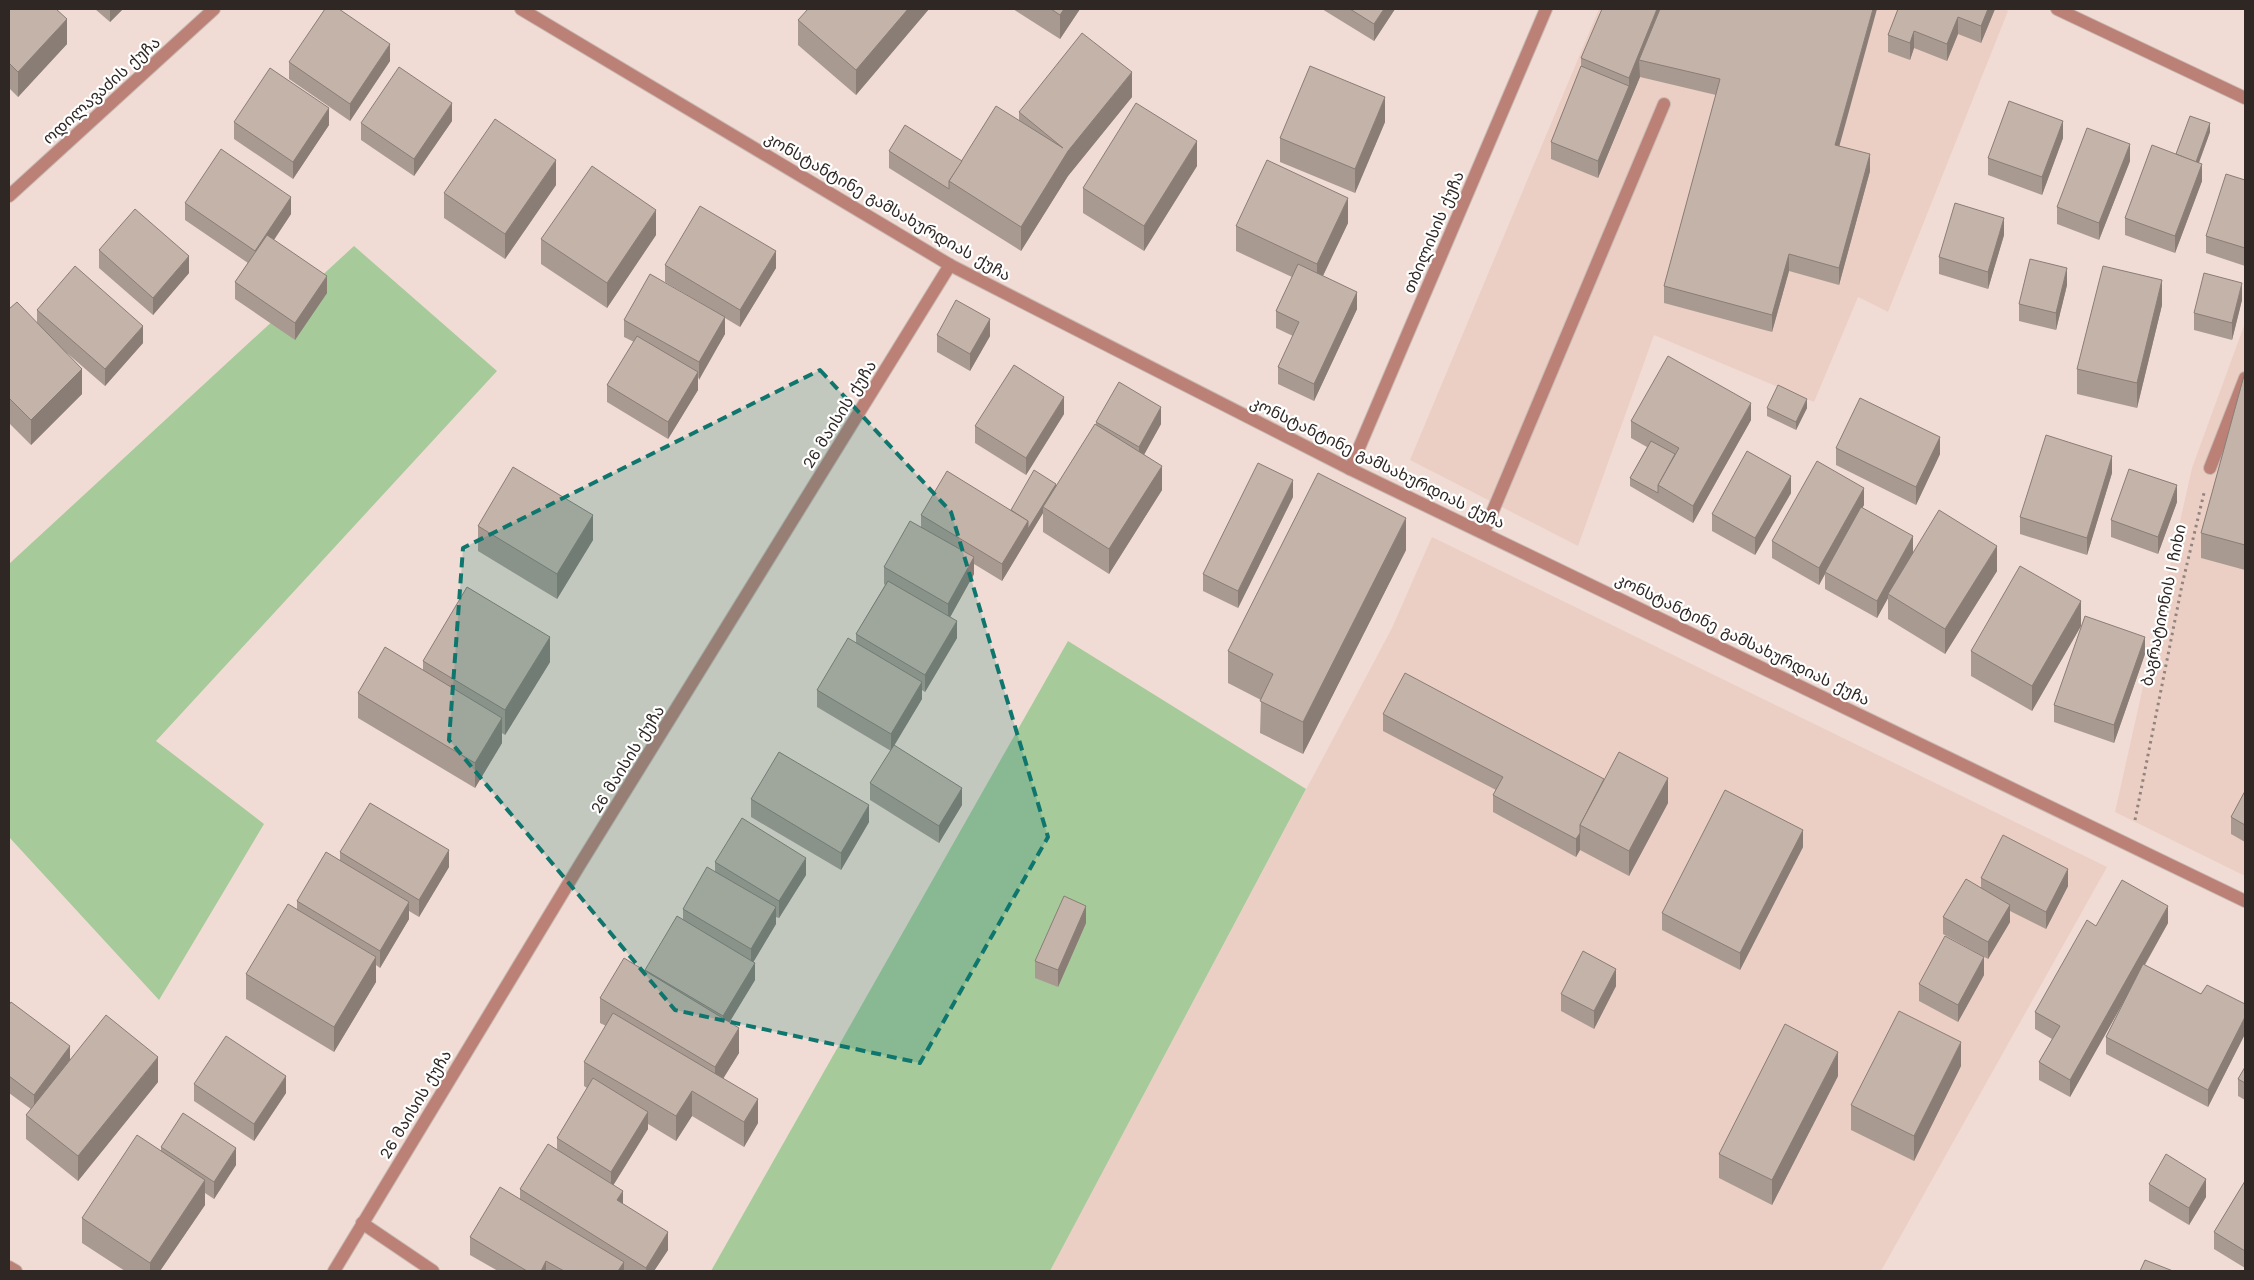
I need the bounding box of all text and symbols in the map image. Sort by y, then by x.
street label: ოდილავაძის ქუჩა [39,33,165,149]
street label: კონსტანტინე გამსახურდიას ქუჩა [761,128,1014,286]
street label: თბილისის ქუჩა [1399,168,1469,297]
street label: 26 მაისის ქუჩა [799,357,880,472]
street label: კონსტანტინე გამსახურდიას ქუჩა [1247,392,1508,533]
street label: ბაგრატიონის I ჩიხი [2137,522,2190,688]
street label: კონსტანტინე გამსახურდიას ქუჩა [1612,569,1873,710]
street label: 26 მაისის ქუჩა [587,702,668,817]
street label: 26 მაისის ქუჩა [375,1046,455,1162]

